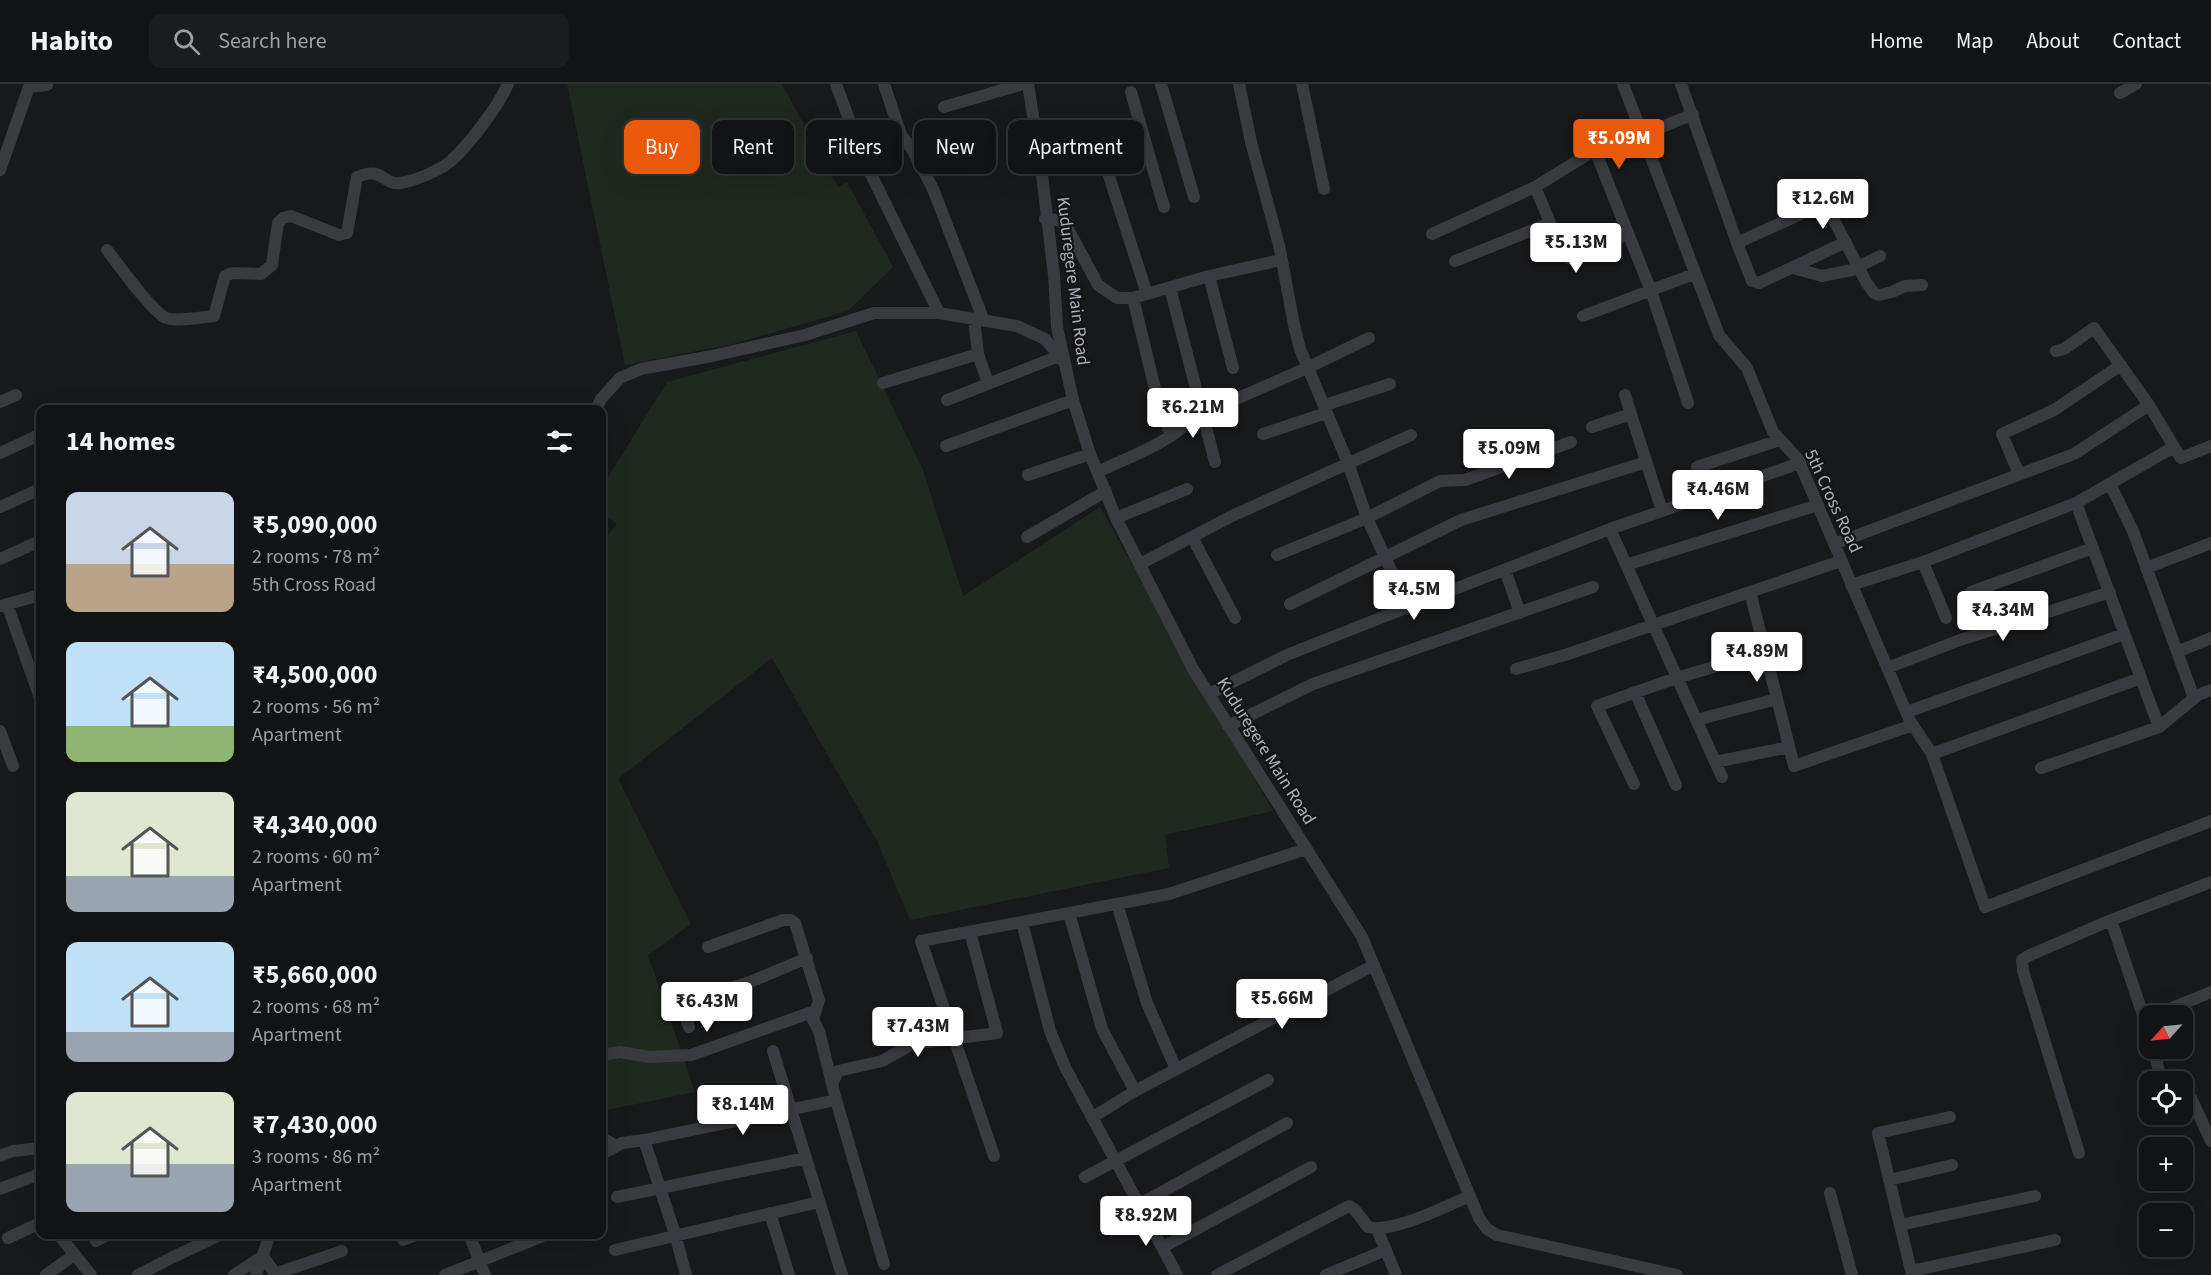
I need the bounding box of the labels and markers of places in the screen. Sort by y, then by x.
pin: ₹5.09M [1570,119,1668,170]
pin: ₹12.6M [1774,179,1872,230]
pin: ₹5.13M [1527,223,1625,274]
pin: ₹6.21M [1144,388,1242,439]
pin: ₹5.09M [1460,429,1558,480]
pin: ₹4.46M [1669,470,1767,521]
pin: ₹4.5M [1372,570,1456,621]
pin: ₹4.34M [1954,591,2052,642]
pin: ₹4.89M [1708,632,1806,683]
pin: ₹5.66M [1233,979,1331,1030]
pin: ₹6.43M [658,982,756,1033]
pin: ₹7.43M [869,1007,967,1058]
pin: ₹8.14M [694,1085,792,1136]
pin: ₹8.92M [1097,1196,1195,1247]

